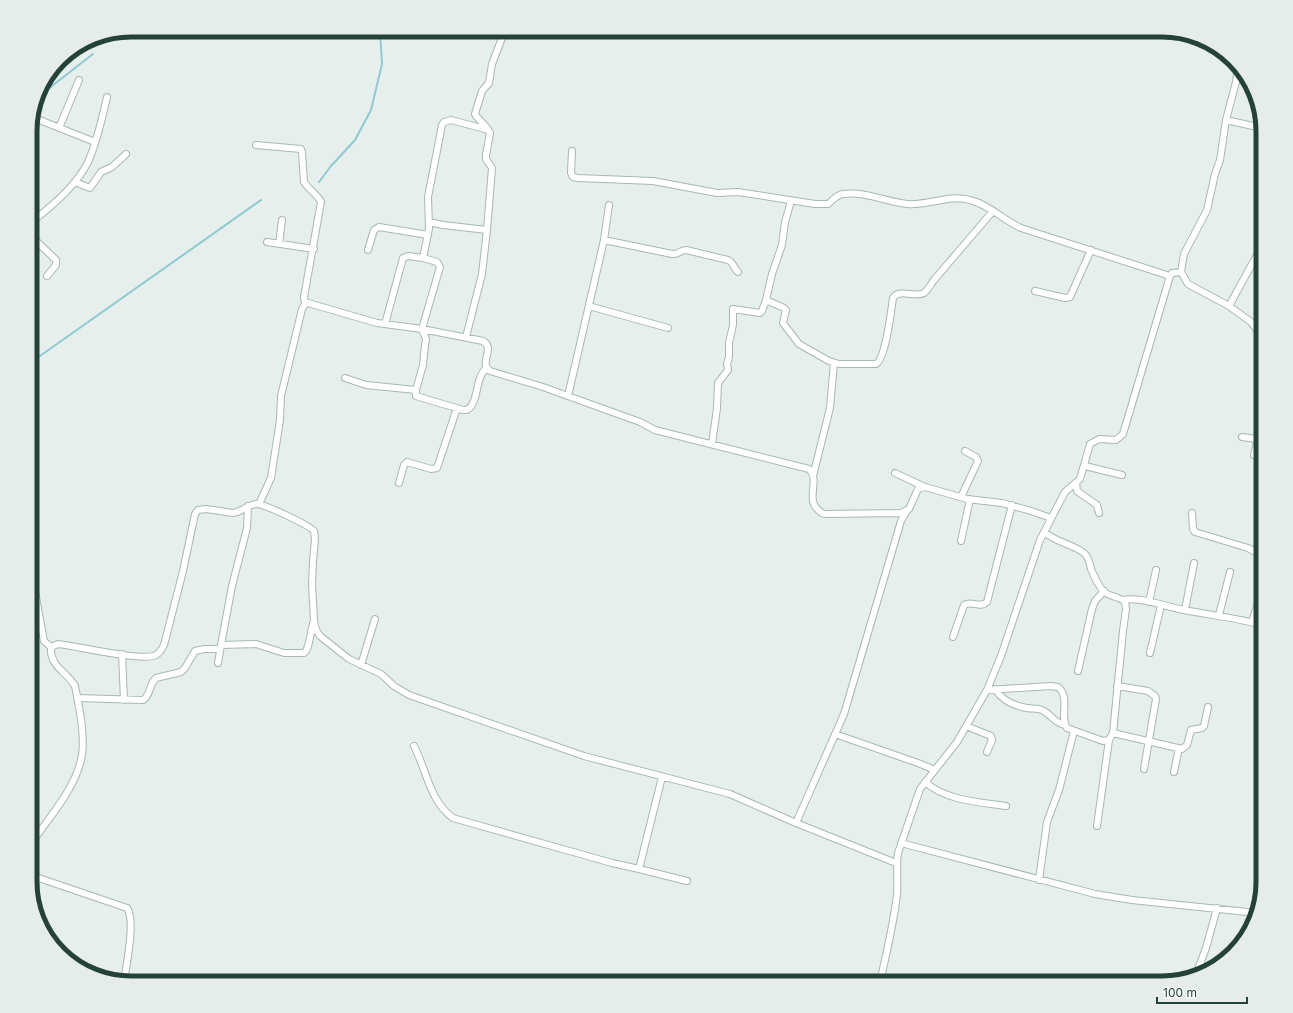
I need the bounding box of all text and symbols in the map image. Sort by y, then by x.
scale bar [1157,979,1247,1005]
text: 100 m [1163,985,1197,1000]

